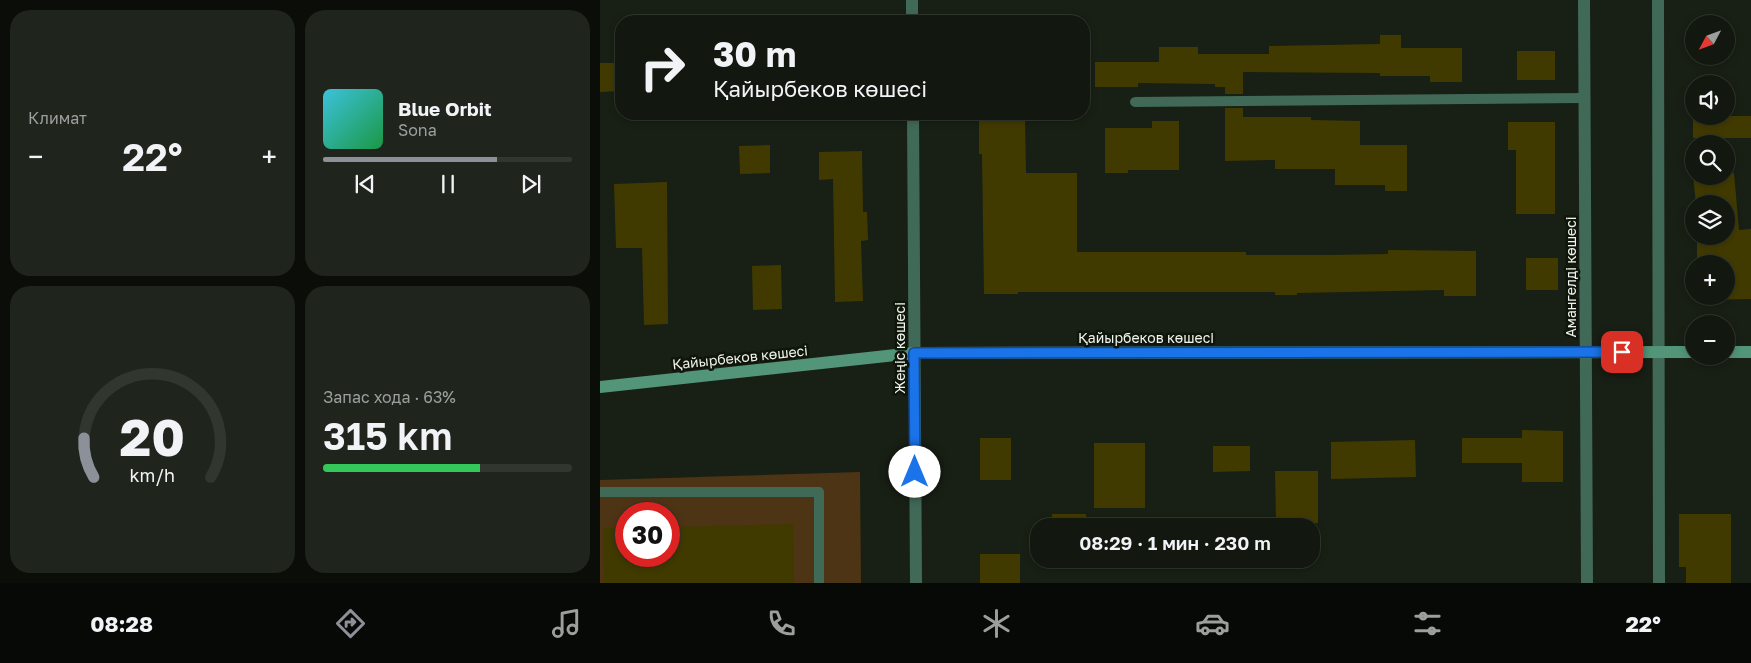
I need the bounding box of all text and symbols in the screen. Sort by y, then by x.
north arrow [1685,15,1735,65]
map controls [1685,15,1735,365]
text: 30 m [713,33,796,75]
icon: right [630,35,695,100]
text: Қайырбеков көшесі [713,75,927,102]
button: sound [1685,75,1735,125]
text: Blue Orbit [398,97,492,120]
text: Климат [28,108,87,128]
text: Sona [398,120,437,140]
text: 22° [122,134,183,179]
button: search [1685,135,1735,185]
text: − [28,140,43,173]
text: + [262,140,277,173]
icon: previous [351,170,379,198]
icon: pause [434,170,462,198]
icon: next [517,170,545,198]
button: layers [1685,195,1735,245]
street label: Амангелді көшесі [1562,216,1579,338]
button: + [1685,255,1735,305]
street label: Жеңіс көшесі [891,302,908,394]
button: − [1685,315,1735,365]
street label: Қайырбеков көшесі [1078,329,1214,346]
pin [1601,331,1643,373]
icon: arrive [1608,338,1636,366]
street label: Қайырбеков көшесі [671,341,809,373]
text: Запас хода · 63% [323,387,456,407]
text: 20 [120,405,185,467]
text: 315 km [323,413,452,458]
position arrow [888,445,940,497]
text: km/h [130,464,175,486]
speed limit sign: 30 [615,502,680,567]
text: 08:29 · 1 мин · 230 m [1079,531,1271,554]
icon: directions [333,606,368,641]
icon: music [549,606,584,641]
icon: phone [764,606,799,641]
icon: climate [979,606,1014,641]
icon: car [1195,606,1230,641]
icon: filters [1410,606,1445,641]
text: 08:28 [90,610,153,637]
text: 22° [1625,610,1661,637]

